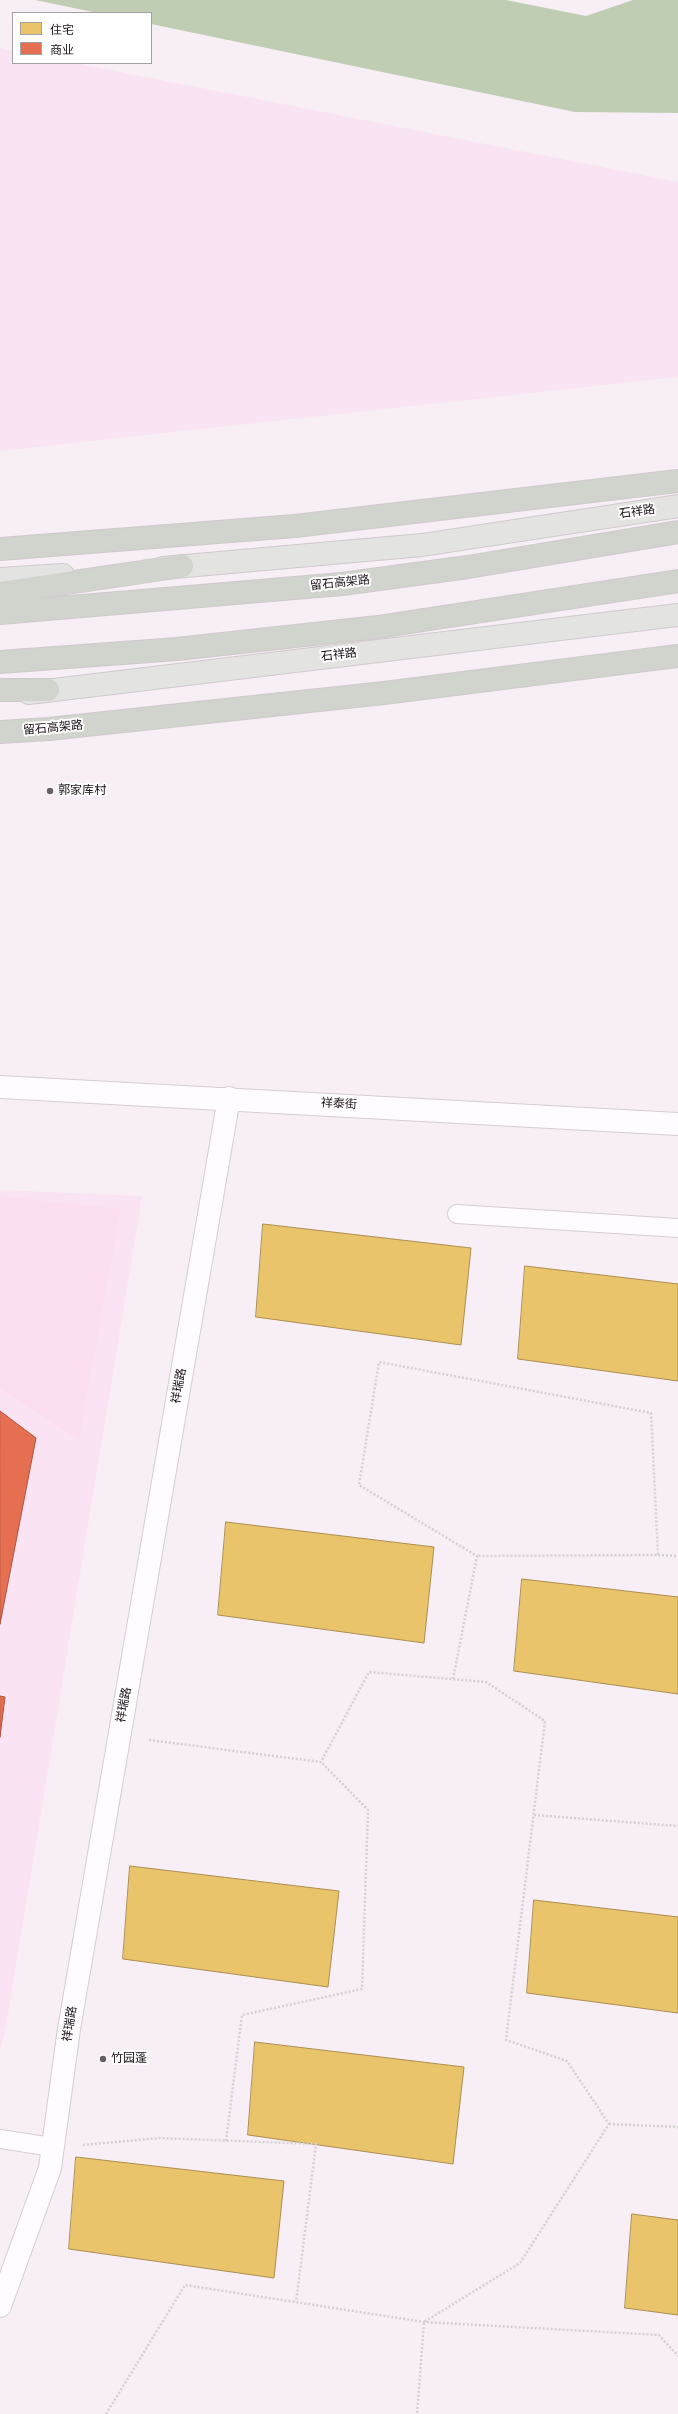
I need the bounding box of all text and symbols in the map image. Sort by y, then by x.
legend [12,12,152,64]
text: 住宅 [50,22,74,37]
text: 商业 [50,42,74,57]
street label: 石祥路 [618,502,656,522]
street label: 留石高架路 [309,573,371,593]
street label: 石祥路 [320,646,358,664]
street label: 留石高架路 [22,718,84,738]
place label: 郭家库村 [58,784,106,798]
marker: 郭家库村 [45,786,55,796]
street label: 祥泰街 [321,1096,357,1112]
street label: 祥瑞路 [169,1367,189,1405]
street label: 祥瑞路 [114,1686,134,1724]
street label: 祥瑞路 [60,2005,80,2043]
place label: 竹园蓬 [111,2052,147,2066]
marker: 竹园蓬 [98,2054,108,2064]

